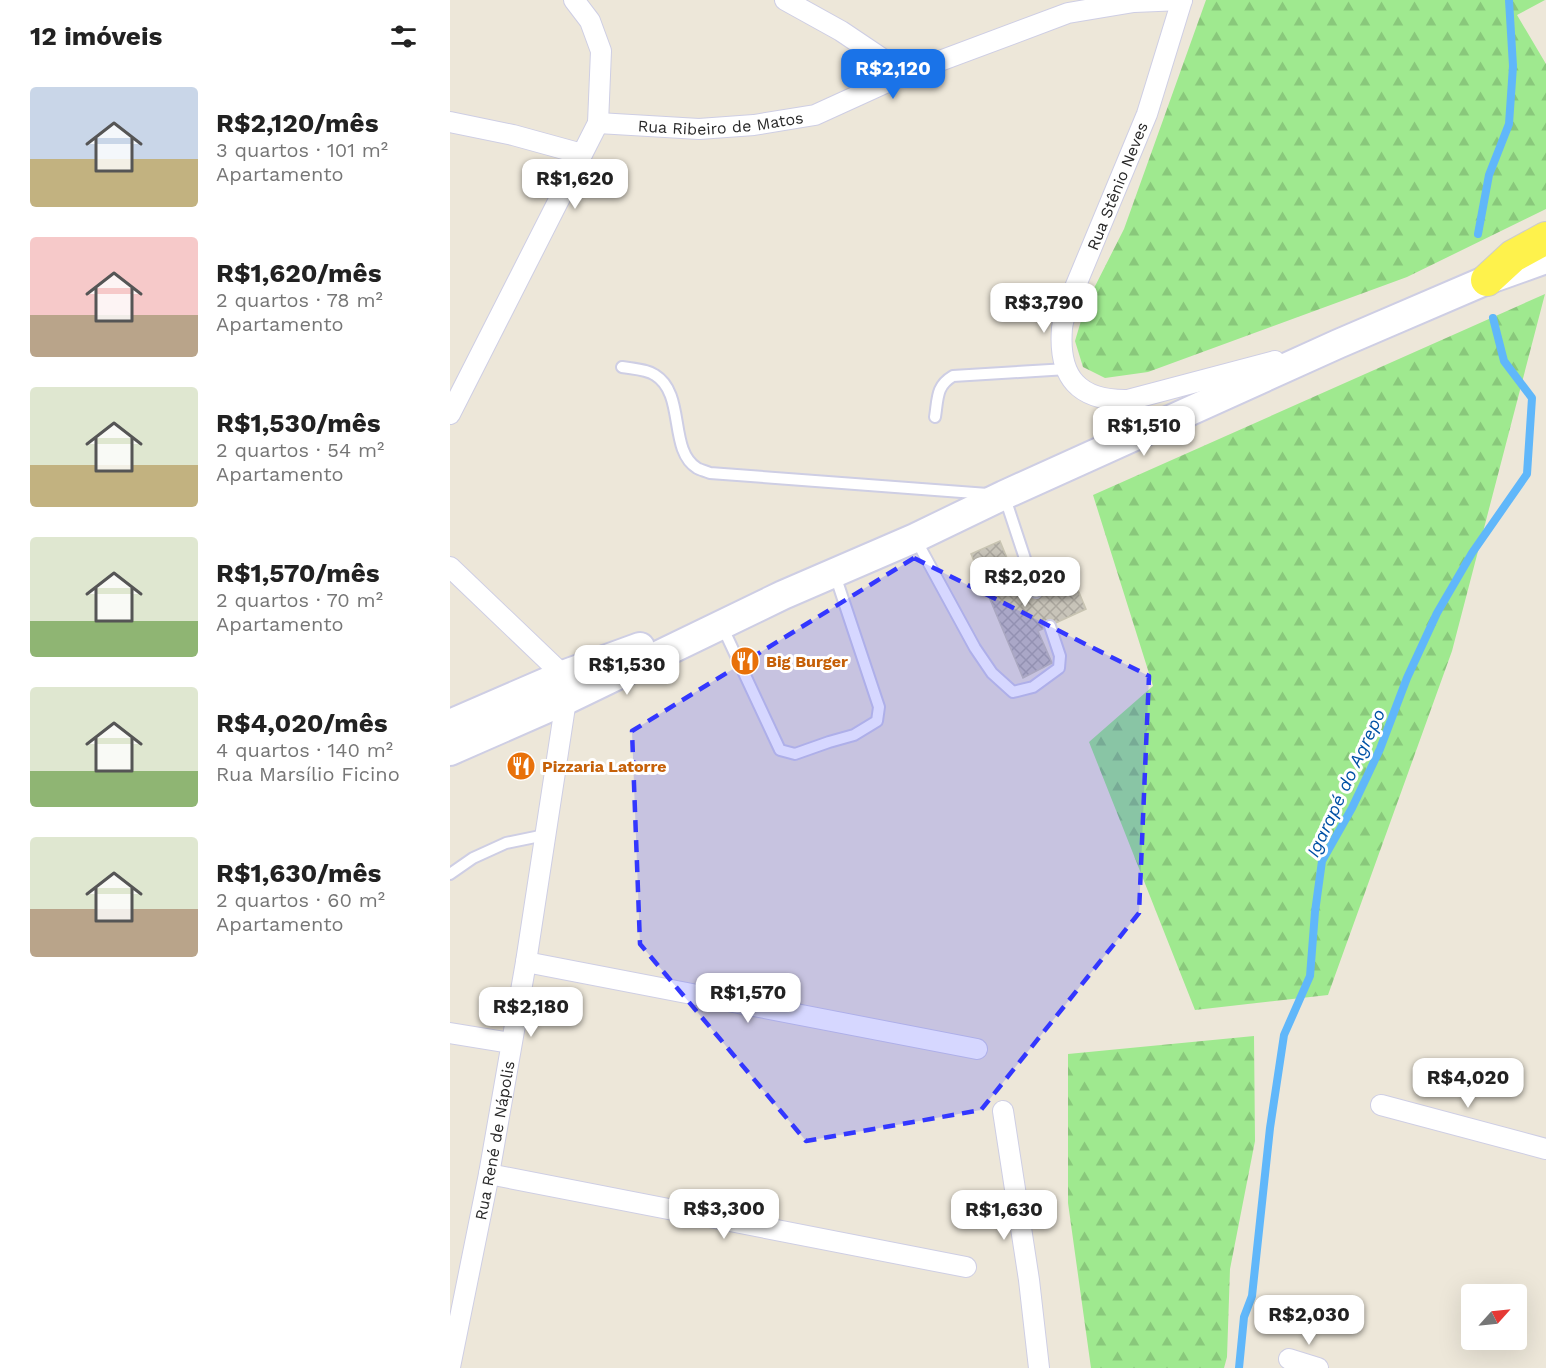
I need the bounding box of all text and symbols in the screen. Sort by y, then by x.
icon: filters [387,20,420,53]
text: 12 imóveis [30,21,162,51]
pin: R$2,120 [838,49,948,100]
text: R$2,120 [855,56,931,80]
text: R$2,120/mês [216,108,379,138]
street label: Rua Ribeiro de Matos [637,108,805,139]
icon: home [78,111,150,183]
street label: Rua Stênio Neves [1083,119,1152,253]
text: 3 quartos · 101 m² [216,138,388,162]
pin: R$1,620 [520,159,630,210]
text: Apartamento [216,162,344,186]
text: R$1,620 [536,166,614,190]
text: R$1,620/mês [216,258,382,288]
icon: home [78,261,150,333]
pin: R$3,790 [989,283,1099,334]
text: 2 quartos · 78 m² [216,288,383,312]
text: R$3,790 [1004,290,1084,314]
text: Apartamento [216,312,344,336]
pin: R$1,510 [1089,406,1199,457]
text: R$1,530/mês [216,408,381,438]
icon: home [78,411,150,483]
text: R$1,510 [1107,413,1181,437]
text: 2 quartos · 54 m² [216,438,384,462]
text: Apartamento [216,462,344,486]
pin: R$2,020 [970,557,1080,608]
text: R$1,570/mês [216,558,380,588]
icon: home [78,561,150,633]
text: R$2,020 [984,564,1066,588]
text: 2 quartos · 70 m² [216,588,383,612]
text: Apartamento [216,612,344,636]
pin: R$1,530 [572,645,682,696]
restaurant icon: Big Burger [729,645,761,677]
text: R$1,530 [588,652,666,676]
place label: Big Burger [766,652,848,671]
water label: Igarapé do Agrepo [1302,705,1389,860]
text: R$4,020/mês [216,708,388,738]
icon: home [78,711,150,783]
text: 4 quartos · 140 m² [216,738,393,762]
restaurant icon: Pizzaria Latorre [505,750,537,782]
place label: Pizzaria Latorre [542,757,666,776]
text: Rua Marsílio Ficino [216,762,400,786]
text: R$1,630/mês [216,858,381,888]
icon: home [78,861,150,933]
text: 2 quartos · 60 m² [216,888,385,912]
text: Apartamento [216,912,344,936]
pin: R$1,570 [693,973,803,1024]
text: R$1,570 [710,980,786,1004]
pin: R$2,180 [476,987,586,1038]
text: R$2,180 [493,994,569,1018]
pin: R$4,020 [1413,1058,1523,1109]
street label: Rua René de Nápolis [471,1059,519,1222]
text: R$4,020 [1427,1065,1509,1089]
pin: R$3,300 [669,1189,779,1240]
pin: R$1,630 [949,1190,1059,1241]
text: R$3,300 [683,1196,765,1220]
text: R$1,630 [965,1197,1043,1221]
north arrow [1461,1284,1527,1350]
map controls [1461,1284,1527,1350]
pin: R$2,030 [1254,1295,1364,1346]
text: R$2,030 [1268,1302,1350,1326]

